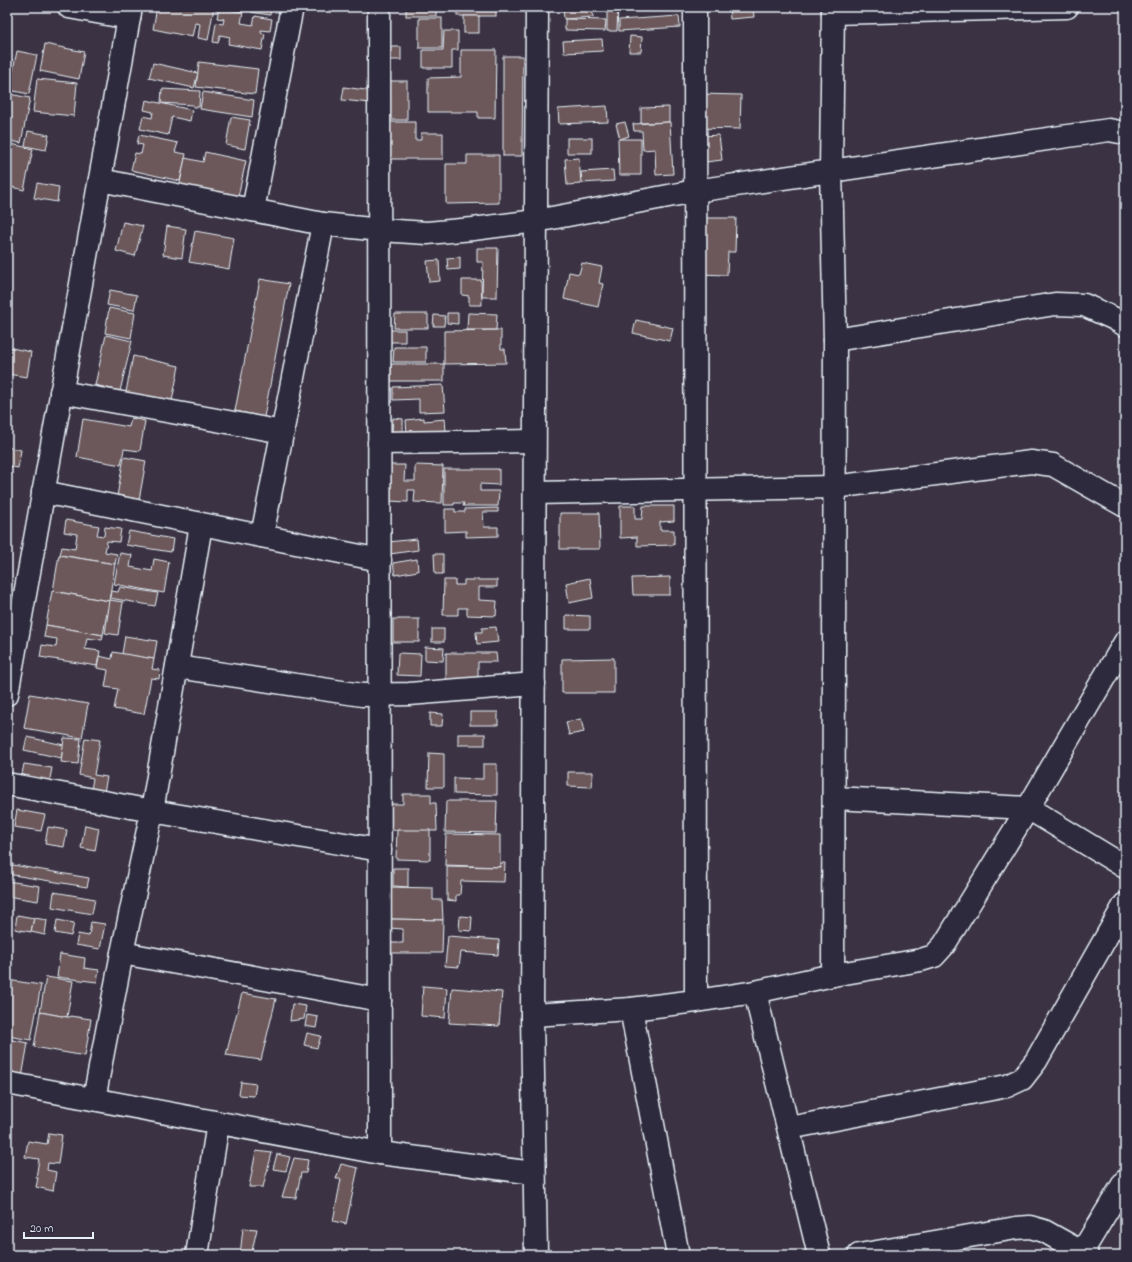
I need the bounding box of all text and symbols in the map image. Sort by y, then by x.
scale bar [24,1214,93,1240]
text: 20 m [30,1220,53,1238]

